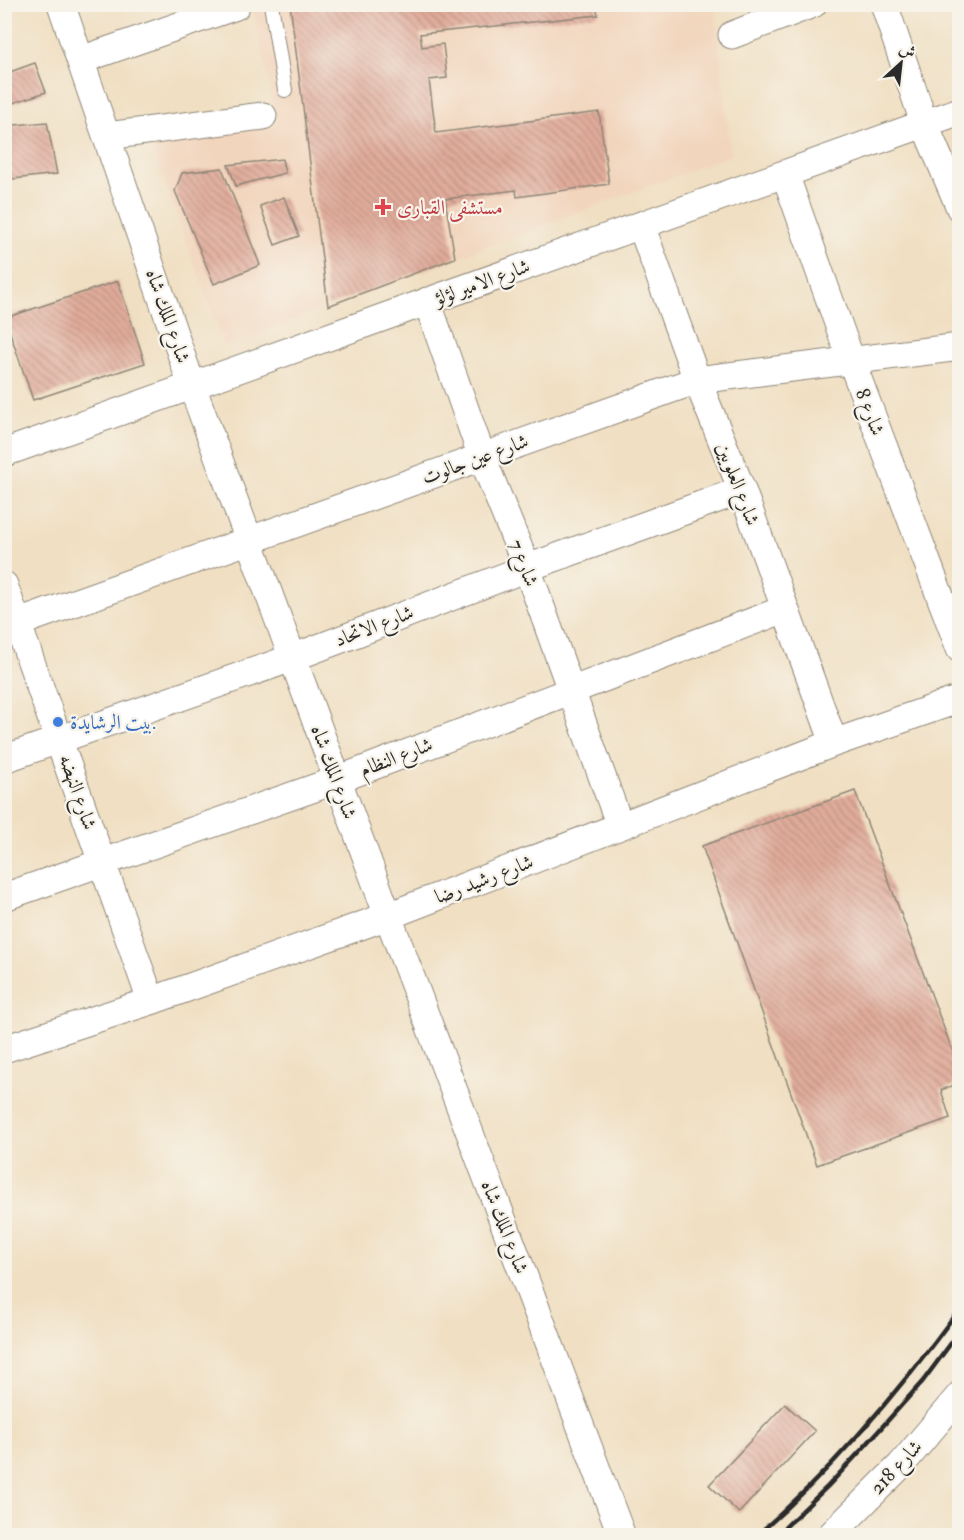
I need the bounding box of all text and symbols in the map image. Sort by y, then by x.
north arrow [871,33,931,93]
text: ش [896,38,919,63]
place label: مستشفى القبارى [397,195,503,222]
marker: مستشفى القبارى [374,198,392,216]
street label: شارع الامير لؤلؤ [429,253,535,316]
street label: شارع الملك شاه [135,266,196,368]
street label: شارع 8 [845,385,890,441]
street label: شارع عين جالوت [418,428,533,495]
street label: شارع العلويين [706,439,765,531]
street label: شارع 7 [499,536,544,592]
street label: شارع الاتحاد [331,600,419,657]
place label: بيت الرشايدة. [70,710,156,735]
marker: بيت الرشايدة. [51,715,65,729]
street label: شارع الملك شاه [301,722,363,824]
street label: شارع النظام [356,732,438,787]
street label: شارع النهضه [49,751,103,835]
street label: شارع رشيد رضا [431,849,538,914]
street label: شارع الملك شاه [471,1177,534,1279]
street label: شارع 218 [864,1434,931,1503]

